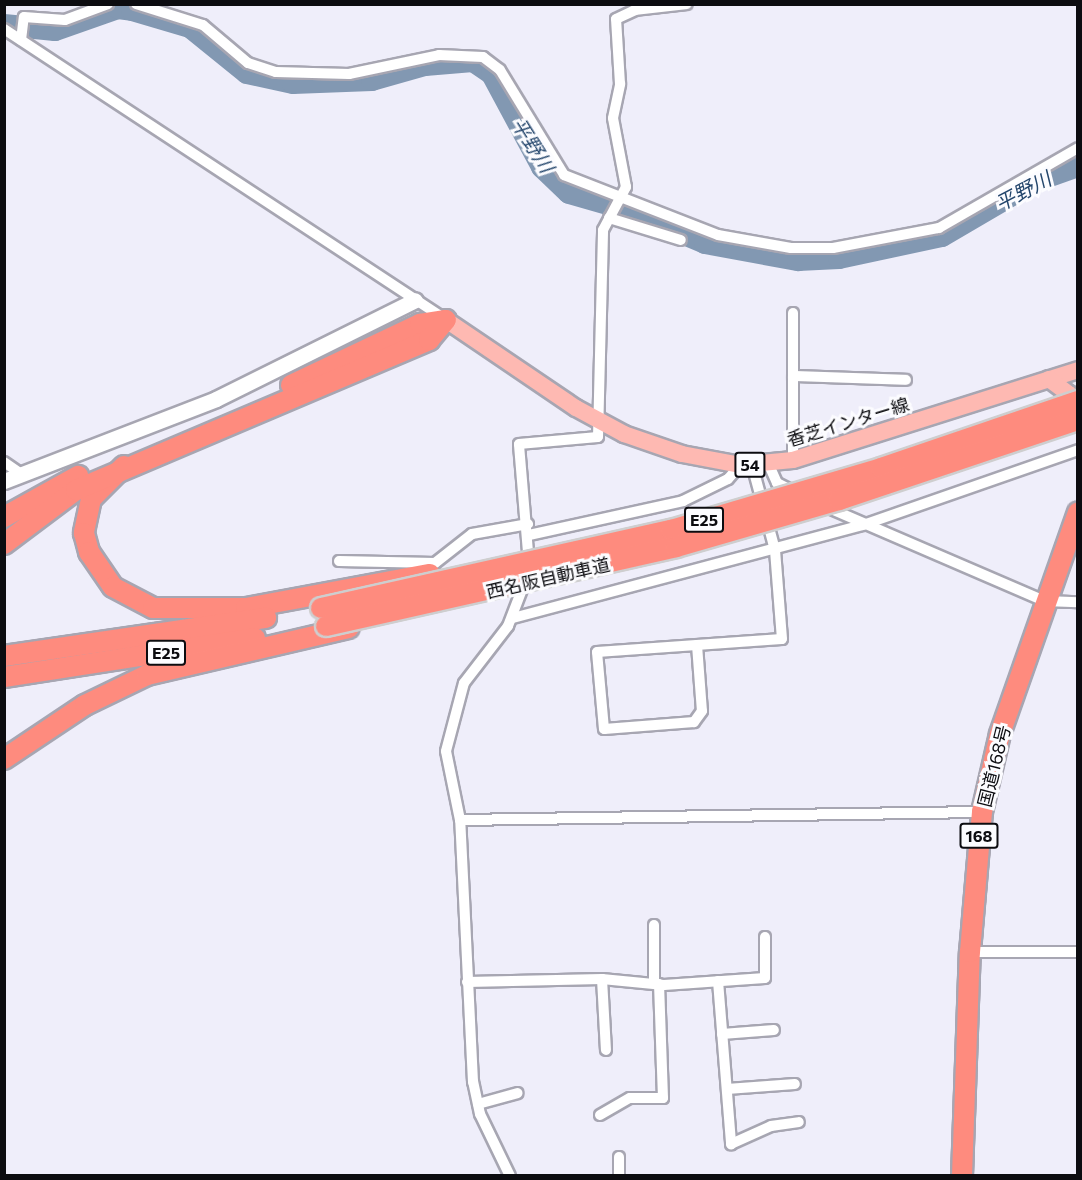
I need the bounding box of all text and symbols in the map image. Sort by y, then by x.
water label: 平野川 [507,113,559,177]
water label: 平野川 [991,166,1055,216]
street label: 香芝インター線 [785,393,911,451]
road number: 54 [734,452,766,478]
road number: E25 [683,507,725,533]
street label: 西名阪自動車道 [484,553,612,603]
road number: E25 [145,640,187,666]
street label: 国道168号 [973,723,1015,809]
road number: 168 [958,823,1000,849]

